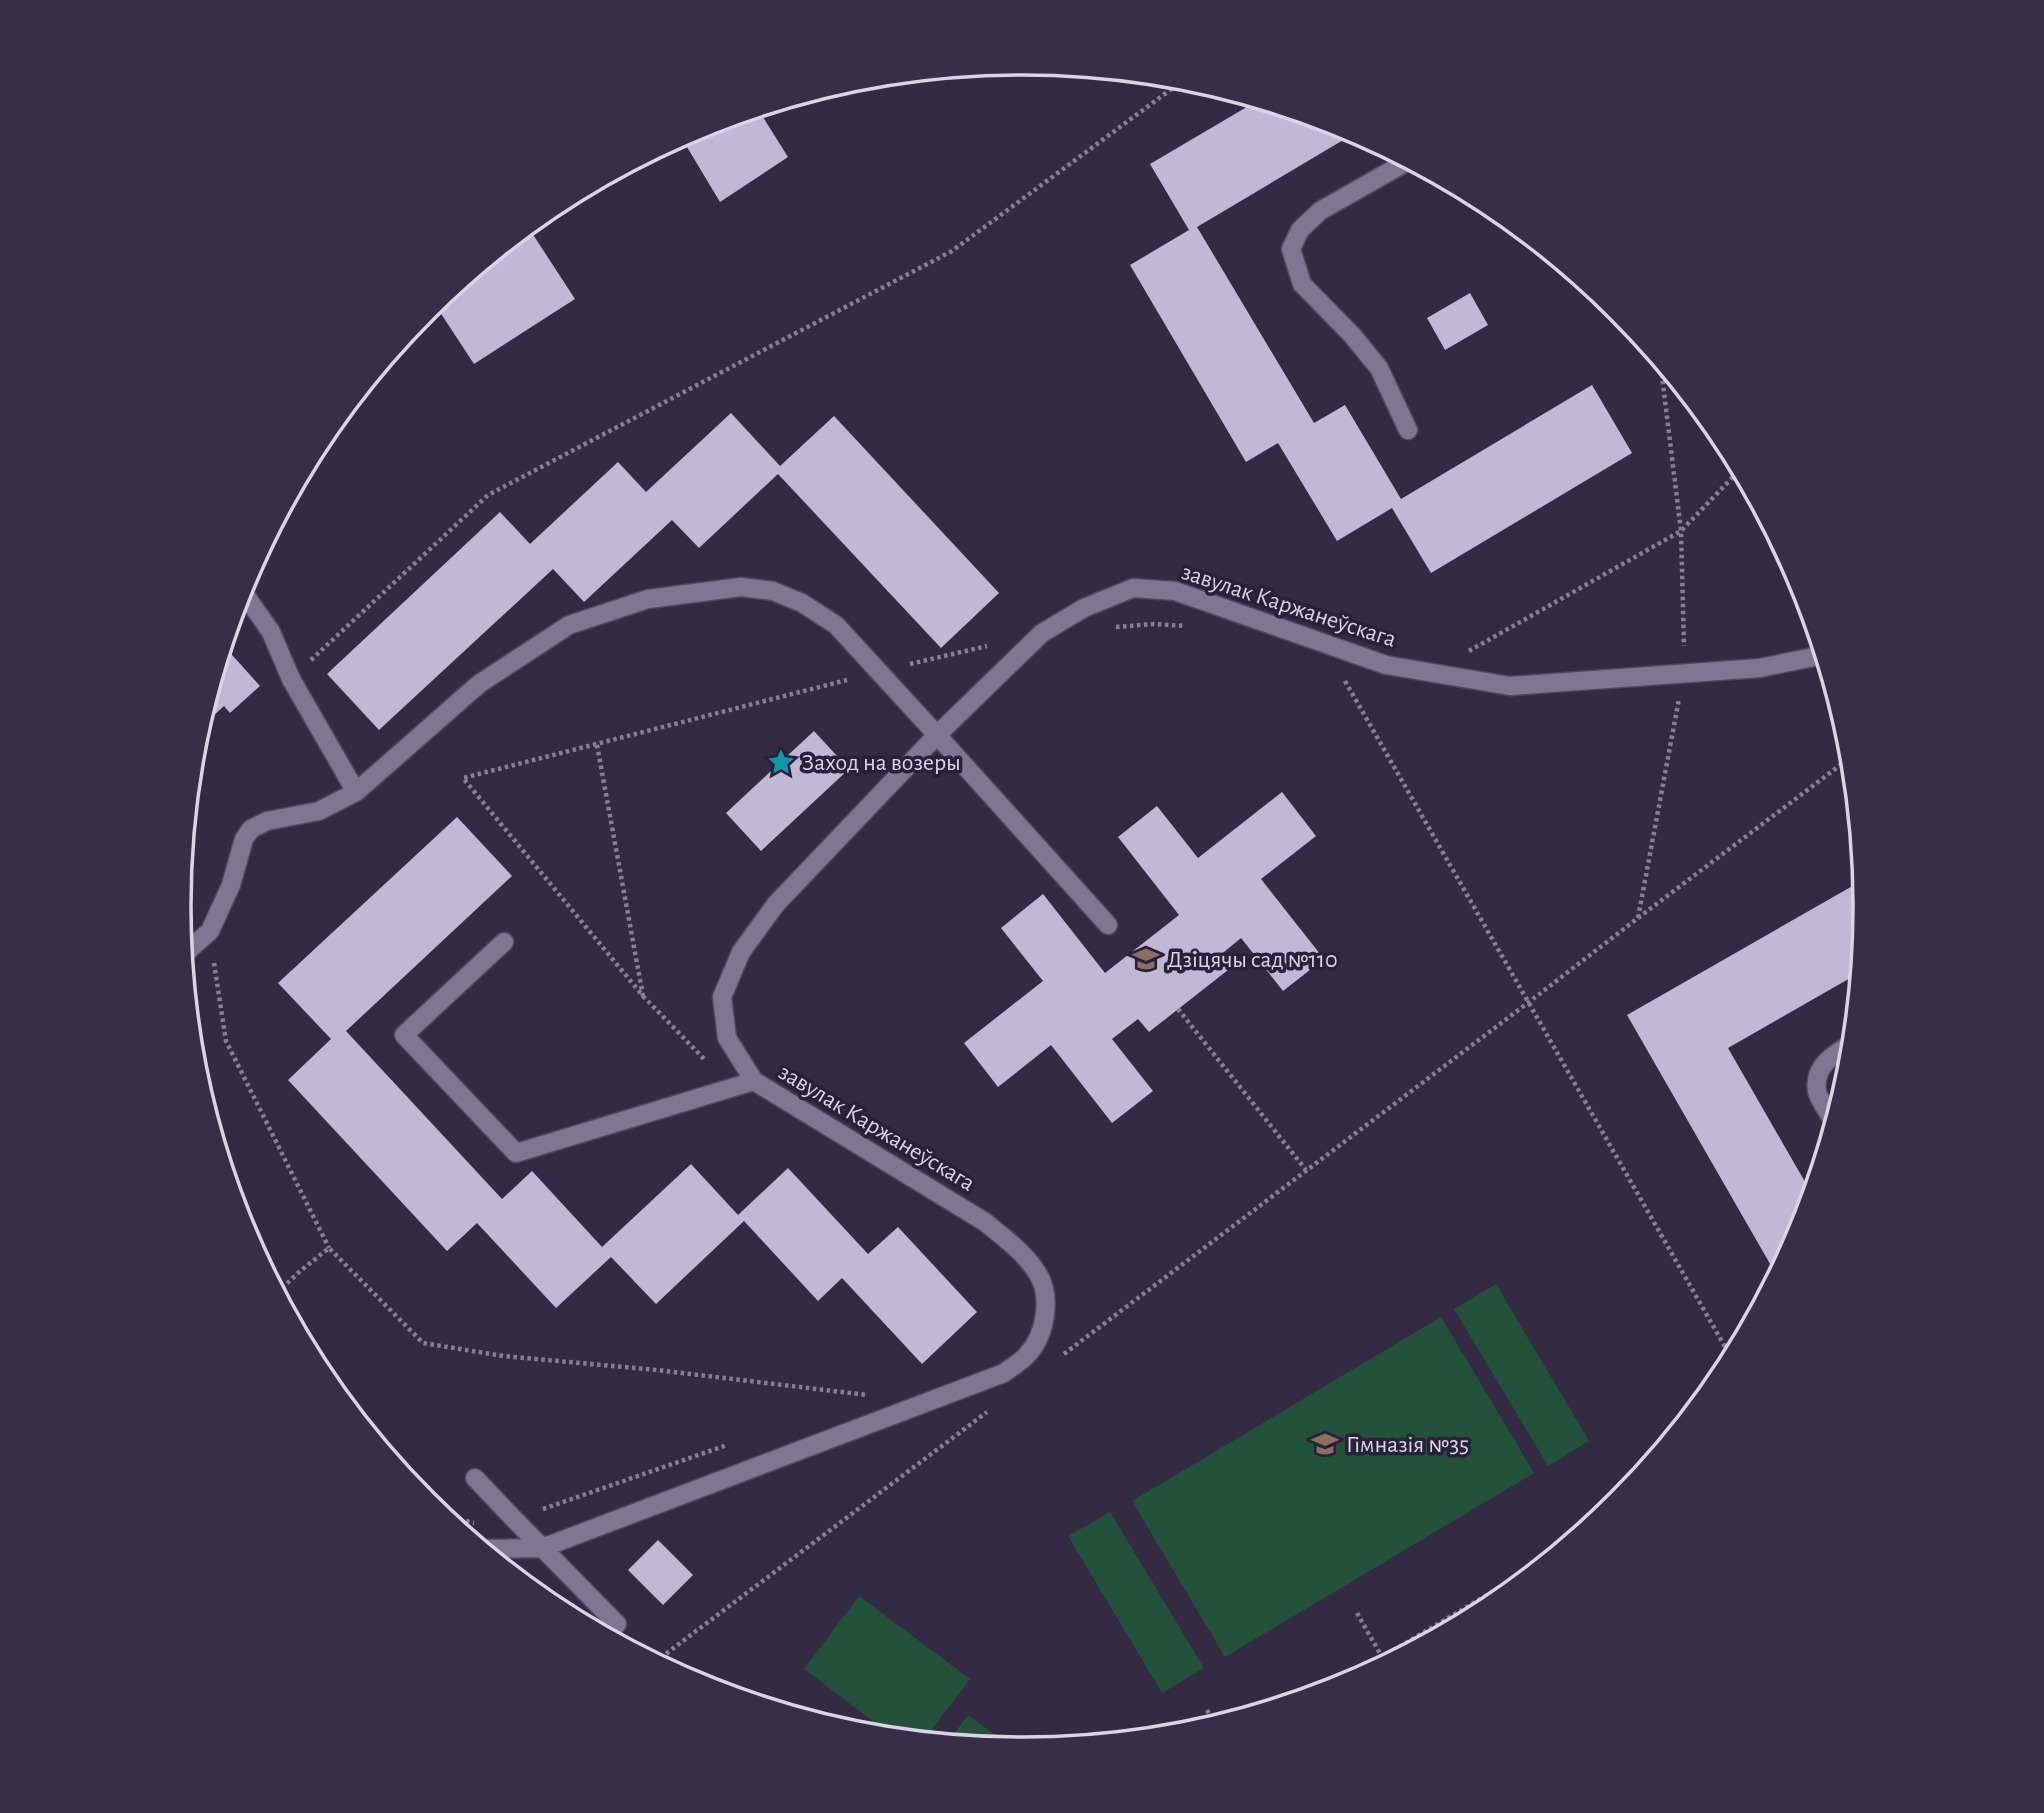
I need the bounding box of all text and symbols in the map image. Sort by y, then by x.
street label: завулак Каржанеўскага [1178,560,1399,652]
place icon: Заход на возеры [766,747,796,777]
place label: Заход на возеры [802,751,961,775]
school or university icon: Дзіцячы сад №110 [1131,944,1161,974]
place label: Дзіцячы сад №110 [1167,948,1338,972]
street label: завулак Каржанеўскага [774,1060,979,1196]
school or university icon: Гімназія №35 [1310,1429,1340,1459]
place label: Гімназія №35 [1346,1433,1469,1457]

